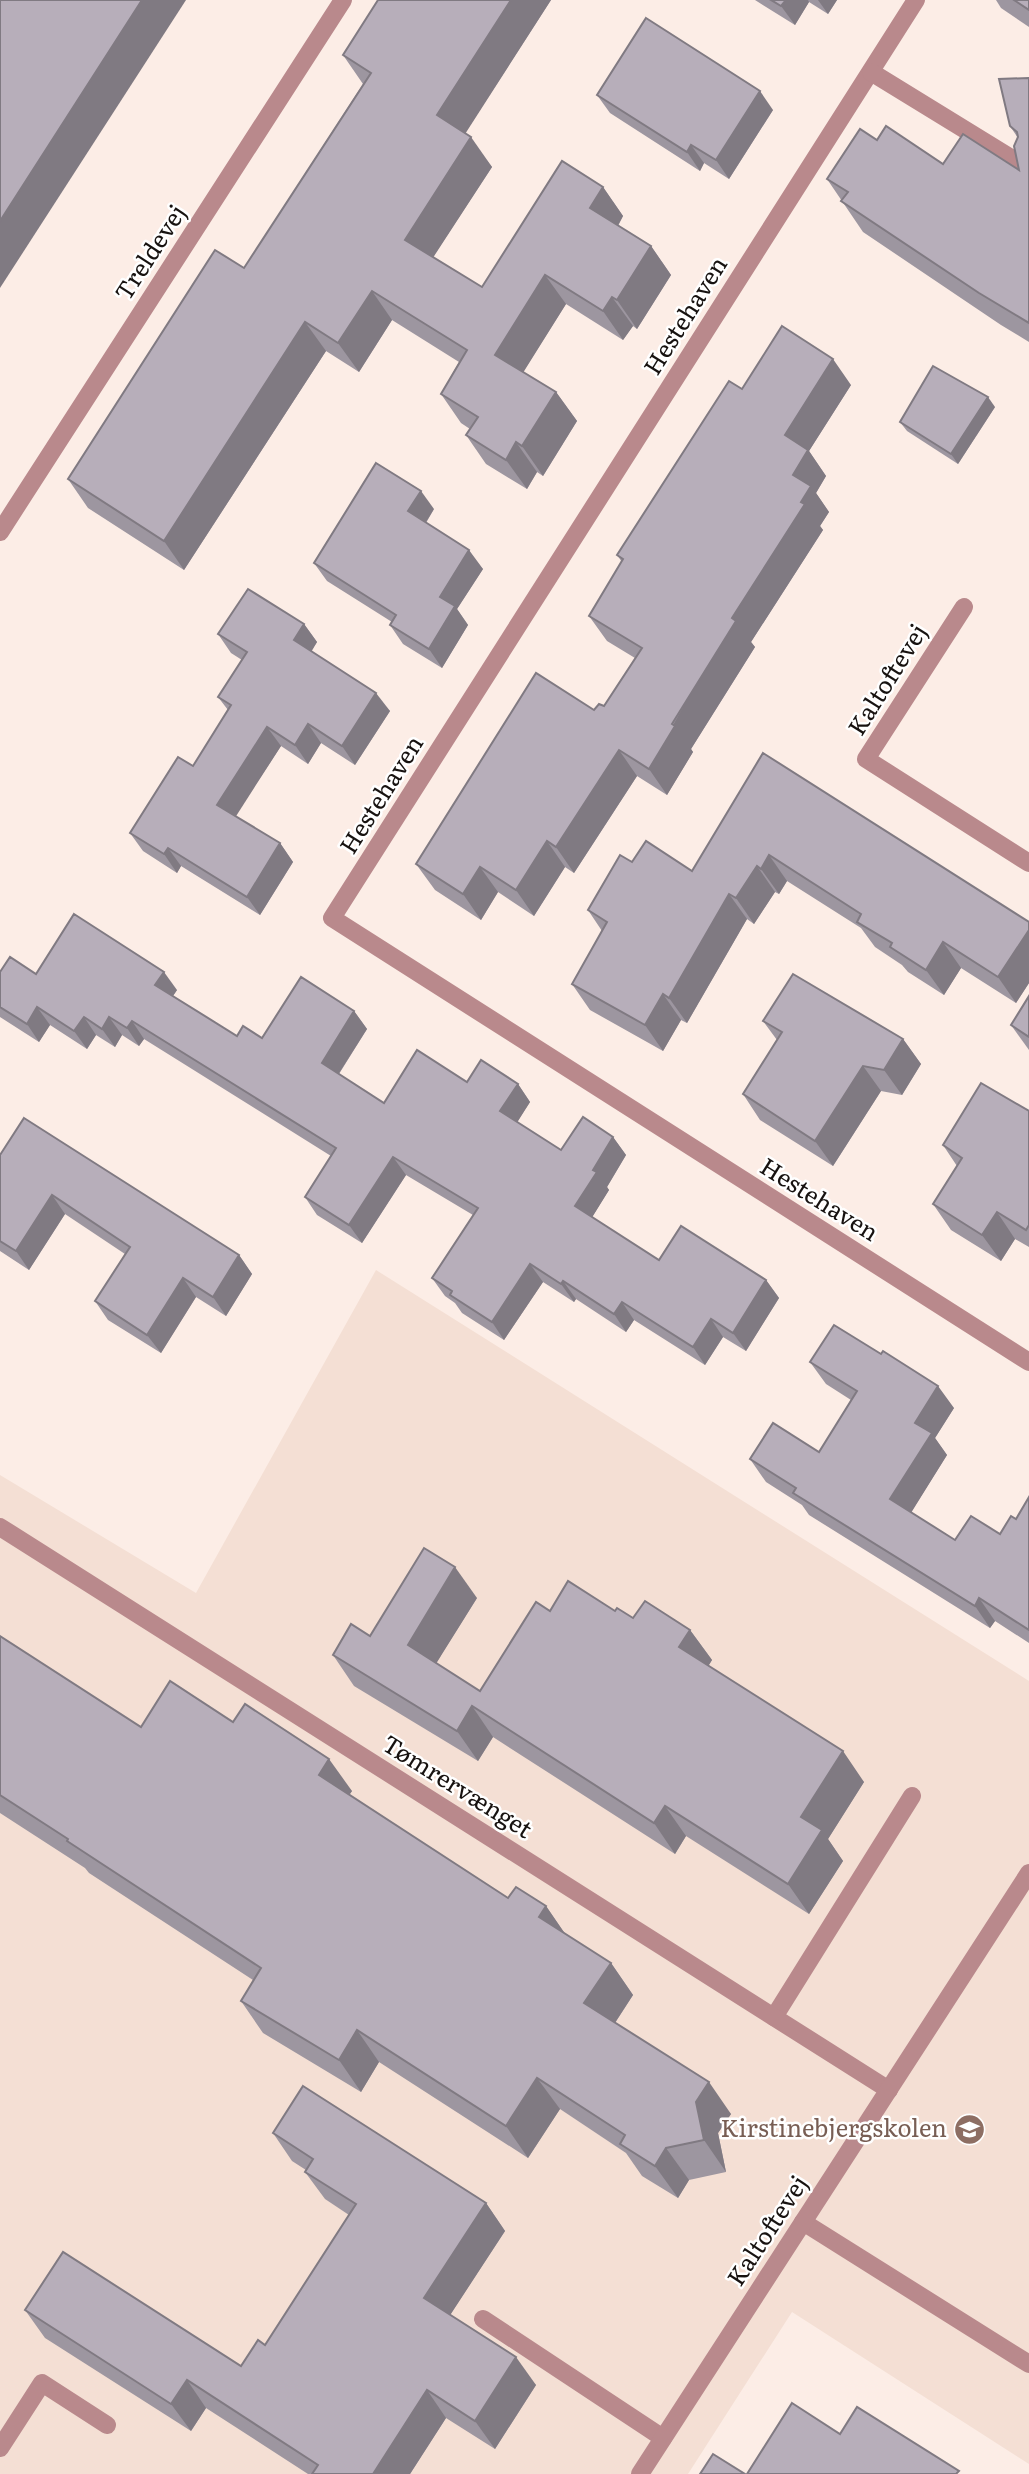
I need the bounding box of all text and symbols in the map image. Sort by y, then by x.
street label: Treldevej [105,197,193,307]
street label: Hestehaven [634,249,734,381]
street label: Kaltoftevej [838,616,934,741]
street label: Hestehaven [330,728,430,860]
street label: Hestehaven [754,1148,886,1248]
street label: Tømrervænget [377,1725,540,1845]
place label: Kirstinebjergskolen [720,2109,947,2144]
school or university icon: Kirstinebjergskolen [953,2112,987,2146]
street label: Kaltoftevej [717,2168,815,2292]

